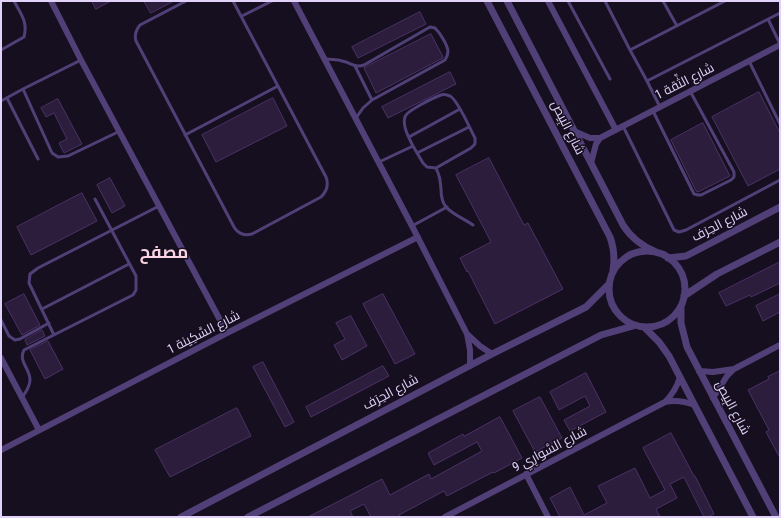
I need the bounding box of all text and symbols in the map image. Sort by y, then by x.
street label: شارع الثِّقة 1 [653,60,717,104]
street label: شارع البِيص [547,98,587,158]
street label: شارع الحِرَف [690,204,750,246]
district label: مصفح [140,244,188,264]
street label: شارع السَّكِينة 1 [165,308,243,358]
street label: شارع الحِرَف [361,372,421,414]
street label: شارع البِيص [711,378,753,438]
street label: شارع السَّوارِي 9 [510,424,590,476]

